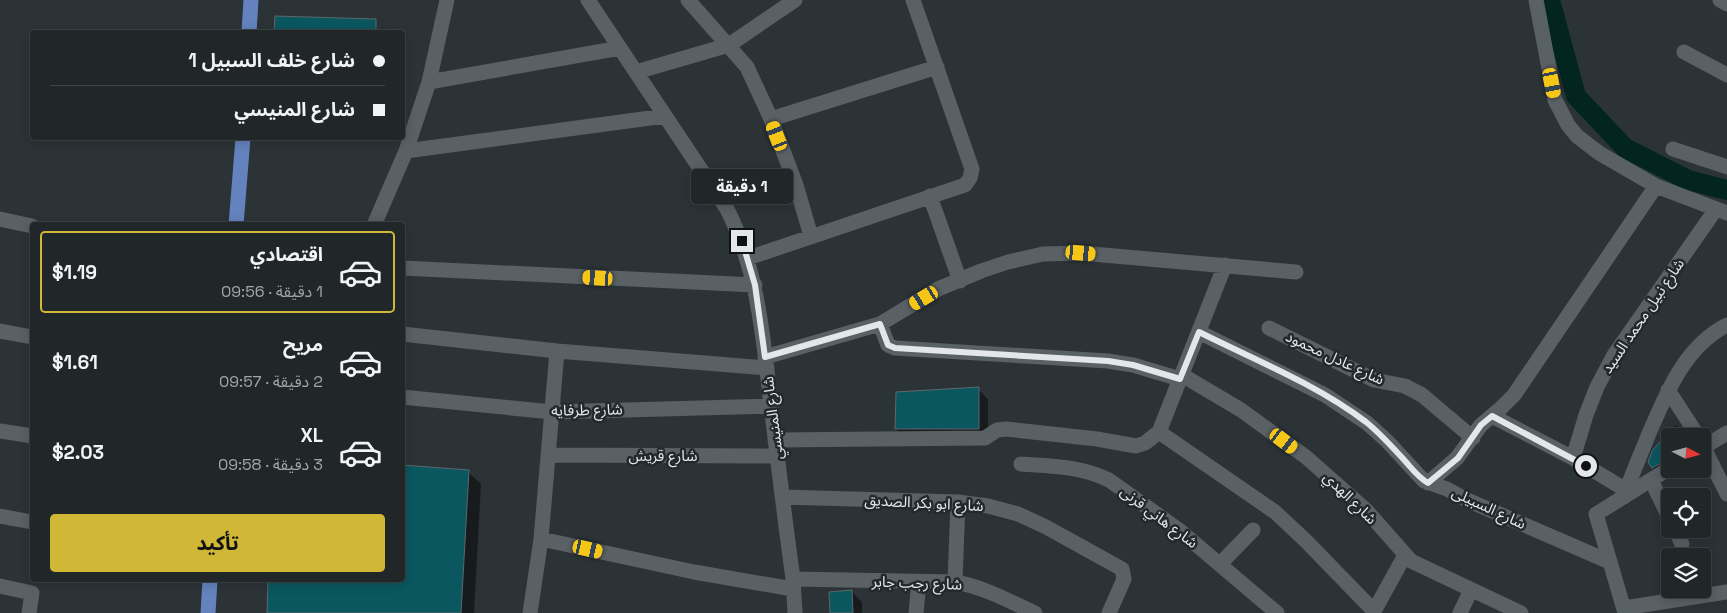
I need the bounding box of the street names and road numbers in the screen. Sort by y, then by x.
street label: شارع نبيل محمد السيد [1597,254,1691,378]
street label: شارع عادل محمود [1282,326,1388,392]
street label: شارع المنيسي [758,375,790,461]
street label: شارع طرفايه [551,399,623,423]
street label: شارع قريش [629,446,698,468]
street label: شارع الهدي [1317,467,1381,530]
street label: شارع هاني قرنى [1115,481,1202,554]
street label: شارع السبيلى [1448,482,1530,536]
street label: شارع ابو بكر الصديق [864,490,984,518]
street label: شارع رجب جابر [870,571,963,597]

